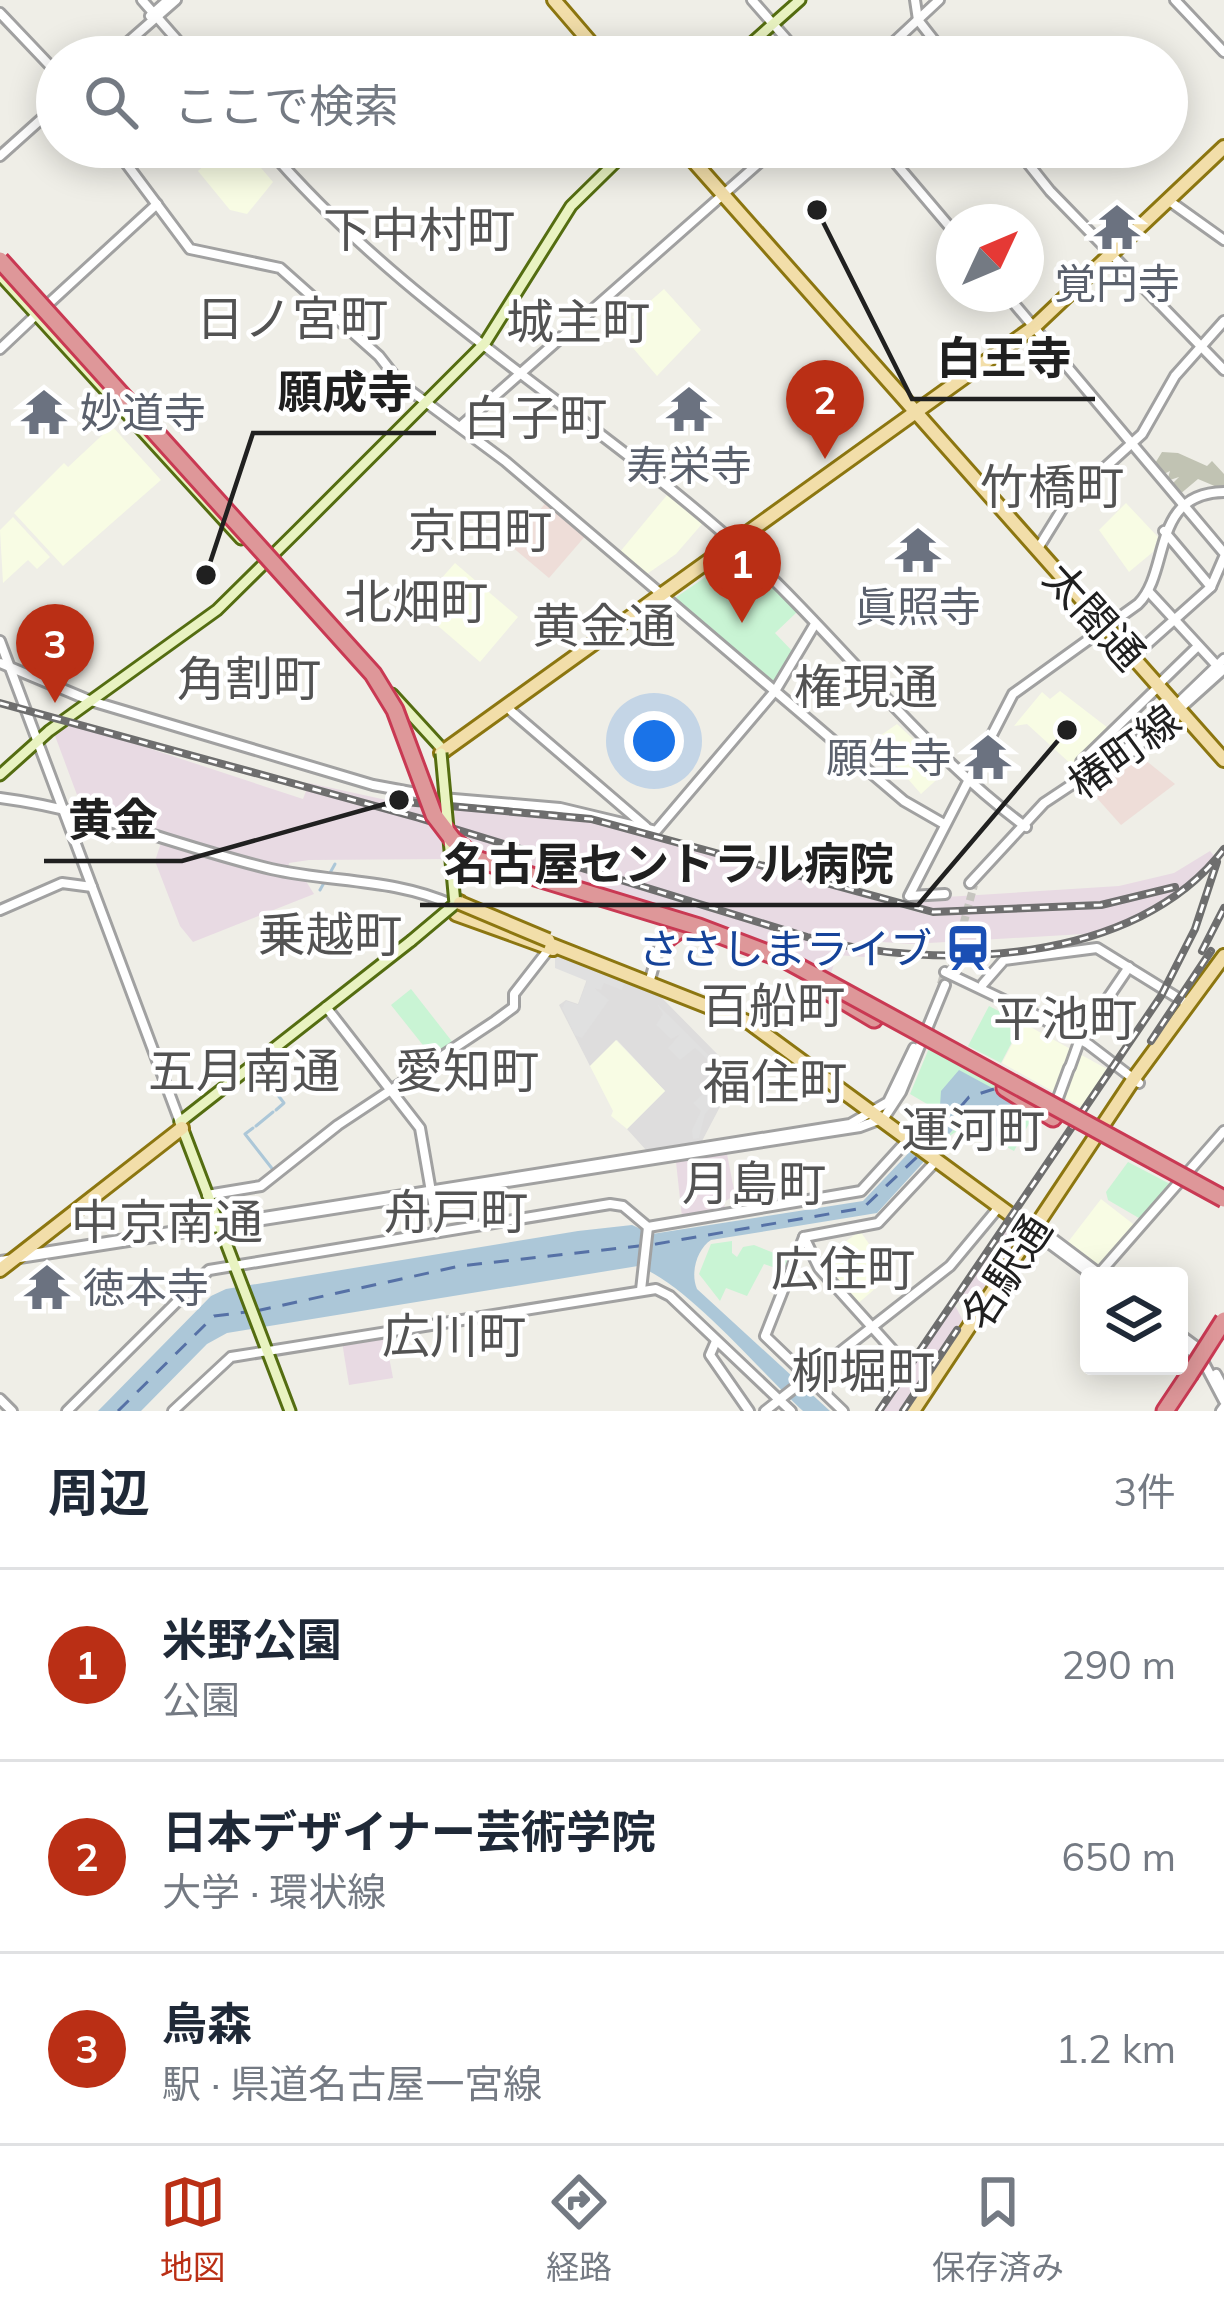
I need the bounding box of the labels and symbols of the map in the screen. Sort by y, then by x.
district label: 下中村町 [323,199,515,259]
temple icon: 覚円寺 [1092,202,1142,252]
north arrow [936,204,1044,312]
place label: 覚円寺 [1054,257,1180,310]
district label: 日ノ宮町 [196,288,388,348]
district label: 城主町 [506,291,650,351]
callout: 白王寺 [912,318,1095,399]
text: 白王寺 [936,329,1072,385]
callout: 願成寺 [253,352,436,433]
pin: 2 [786,360,864,459]
text: 願成寺 [277,363,413,419]
temple icon: 寿栄寺 [664,384,714,434]
place label: 妙道寺 [80,386,206,439]
temple icon: 妙道寺 [19,387,69,437]
district label: 白子町 [463,387,607,447]
place label: 寿栄寺 [626,439,752,492]
district label: 竹橋町 [980,456,1124,516]
district label: 京田町 [408,500,552,560]
pin: 1 [703,524,781,623]
temple icon: 眞照寺 [893,525,943,575]
street label: 太閤通 [1033,551,1157,681]
district label: 北畑町 [344,571,488,631]
place label: 眞照寺 [855,580,981,633]
district label: 黄金通 [532,595,676,655]
pin: 3 [16,604,94,703]
district label: 角割町 [177,648,321,708]
district label: 権現通 [794,656,938,716]
street label: 椿町線 [1057,693,1191,809]
your location [624,711,684,771]
place label: 願生寺 [826,731,952,784]
temple icon: 願生寺 [963,732,1013,782]
callout: 黄金 [44,780,182,861]
text: 黄金 [68,791,158,847]
callout: 名古屋セントラル病院 [420,824,918,905]
text: 名古屋セントラル病院 [444,835,894,891]
district label: 乗越町 [258,904,402,964]
place label: ささしまライブ [638,922,932,975]
station icon: ささしまライブ [943,923,993,973]
district label: 百船町 [701,975,845,1035]
district label: 平池町 [993,988,1137,1048]
district label: 五月南通 [148,1040,340,1100]
district label: 愛知町 [395,1040,539,1100]
district label: 福住町 [703,1051,847,1111]
district label: 運河町 [901,1099,1045,1159]
district label: 月島町 [682,1153,826,1213]
district label: 舟戸町 [384,1181,528,1241]
district label: 中京南通 [71,1191,263,1251]
street label: 名駅通 [949,1205,1063,1339]
district label: 広住町 [771,1238,915,1298]
place label: 徳本寺 [83,1261,209,1314]
temple icon: 徳本寺 [22,1262,72,1312]
district label: 広川町 [382,1305,526,1365]
district label: 柳堀町 [791,1340,935,1400]

